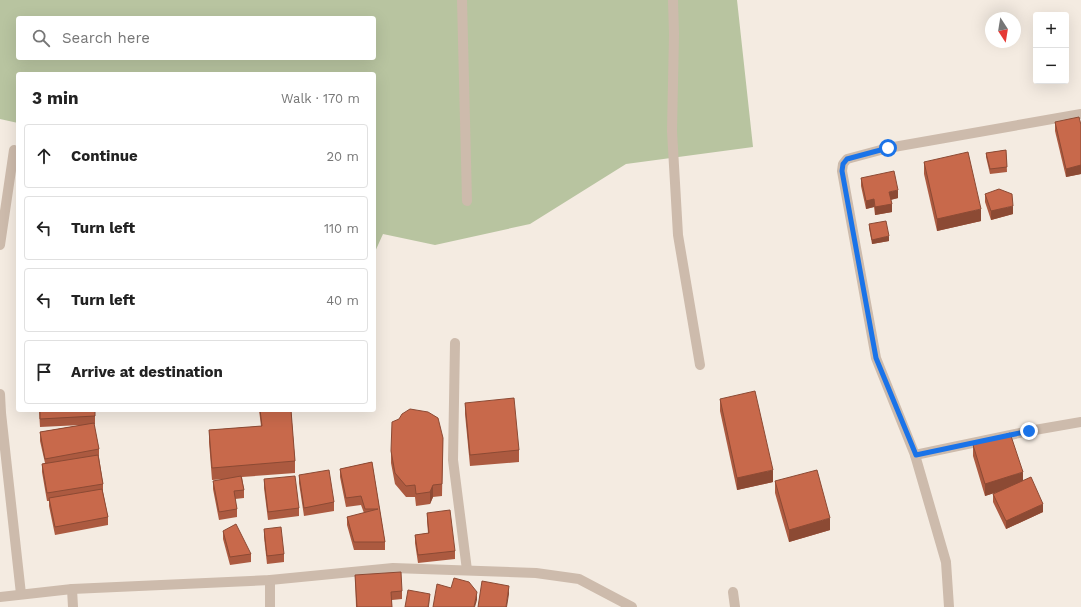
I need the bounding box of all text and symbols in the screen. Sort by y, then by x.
north arrow [985,12,1021,48]
map controls [1033,12,1069,84]
button: + [1033,12,1069,48]
search box [16,16,376,60]
icon: search [30,27,52,49]
text: Search here [62,29,150,47]
button: − [1033,48,1069,84]
text: 3 min [32,88,78,108]
text: Walk · 170 m [281,91,360,106]
route start [879,139,897,157]
icon: ahead [33,145,55,167]
text: Continue [71,147,138,165]
text: 20 m [327,149,359,164]
icon: left [33,217,55,239]
text: Turn left [71,219,135,237]
text: 110 m [324,221,359,236]
icon: left [33,289,55,311]
text: Turn left [71,291,135,309]
text: 40 m [326,293,359,308]
icon: arrive [33,361,55,383]
text: Arrive at destination [71,363,223,381]
route end [1020,422,1038,440]

